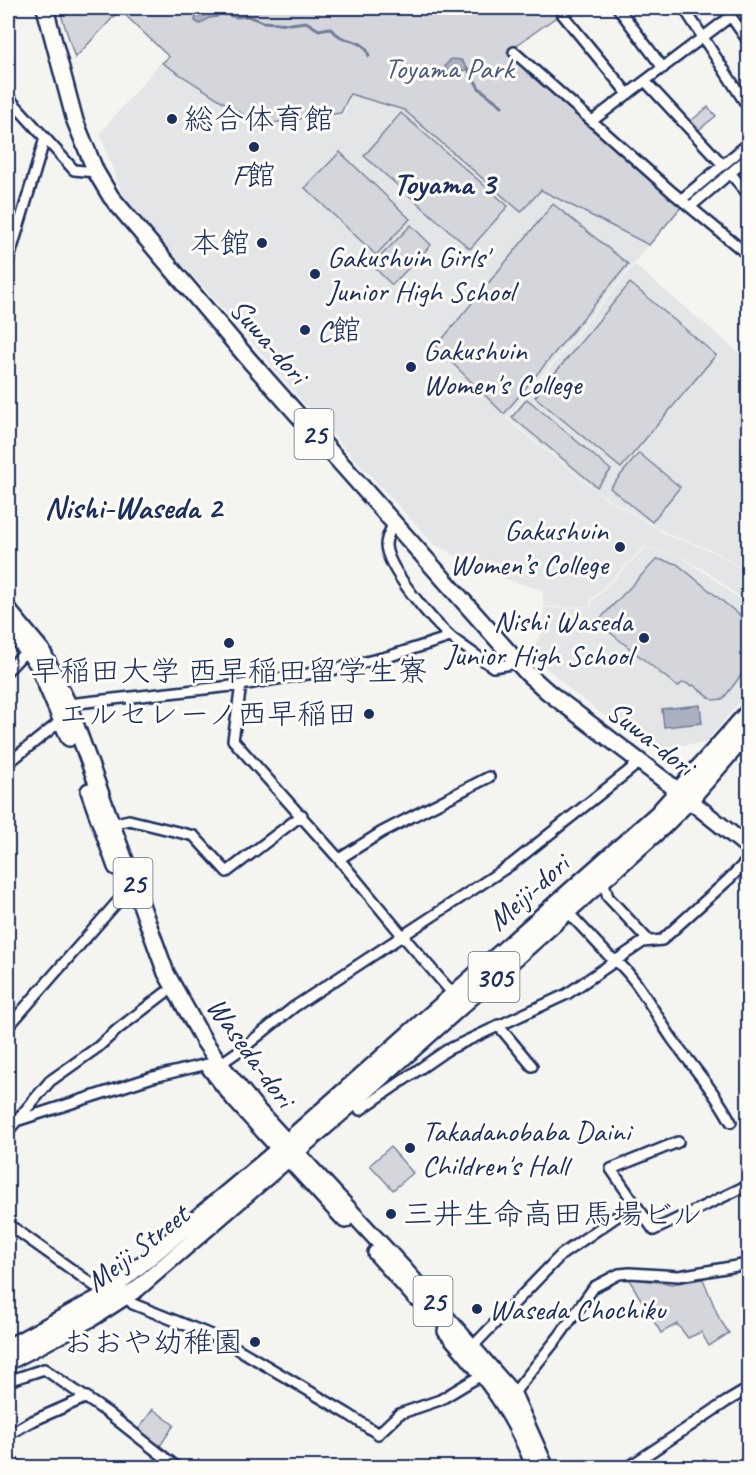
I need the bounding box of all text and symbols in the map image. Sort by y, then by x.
park label: Toyama Park [384,49,516,87]
place label: 総合体育館 [184,100,334,138]
marker: 総合体育館 [165,112,179,126]
marker: F館 [247,140,261,154]
place label: F館 [232,156,276,194]
district label: Toyama 3 [393,163,498,204]
place label: 本館 [190,224,250,262]
marker: 本館 [255,236,269,250]
place label: Gakushuin Girls' Junior High School [325,238,519,310]
marker: Gakushuin Girls' Junior High School [308,267,322,281]
street label: Suwa-dori [221,290,319,394]
place label: C館 [317,311,361,349]
marker: C館 [298,323,312,337]
place label: Gakushuin Women's College [423,331,584,403]
marker: Gakushuin Women's College [404,360,418,374]
road number: 25 [294,409,334,459]
district label: Nishi-Waseda 2 [44,487,224,528]
place label: Gakushuin Women’s College [450,511,610,583]
marker: Gakushuin Women’s College [613,540,627,554]
place label: Nishi Waseda Junior High School [443,602,637,674]
marker: Nishi Waseda Junior High School [637,631,651,645]
marker: 早稲田大学 西早稲田留学生寮 [222,636,236,650]
place label: 早稲田大学 西早稲田留学生寮 [30,652,428,690]
street label: Suwa-dori [599,692,705,786]
place label: エルセレーノ西早稲田 [58,695,357,733]
marker: エルセレーノ西早稲田 [362,707,376,721]
street label: Meiji-dori [479,843,579,939]
road number: 25 [114,858,152,908]
road number: 305 [468,952,520,1002]
street label: Waseda-dori [198,989,306,1117]
place label: Takadanobaba Daini Children's Hall [422,1112,634,1184]
marker: Takadanobaba Daini Children's Hall [403,1141,417,1155]
street label: Meiji Street [78,1194,199,1300]
place label: 三井生命高田馬場ビル [403,1195,702,1233]
marker: 三井生命高田馬場ビル [384,1207,398,1221]
road number: 25 [414,1276,452,1326]
place label: Waseda Chochiku [489,1290,667,1328]
marker: Waseda Chochiku [470,1302,484,1316]
place label: おおや幼稚園 [63,1323,243,1361]
marker: おおや幼稚園 [248,1335,262,1349]

